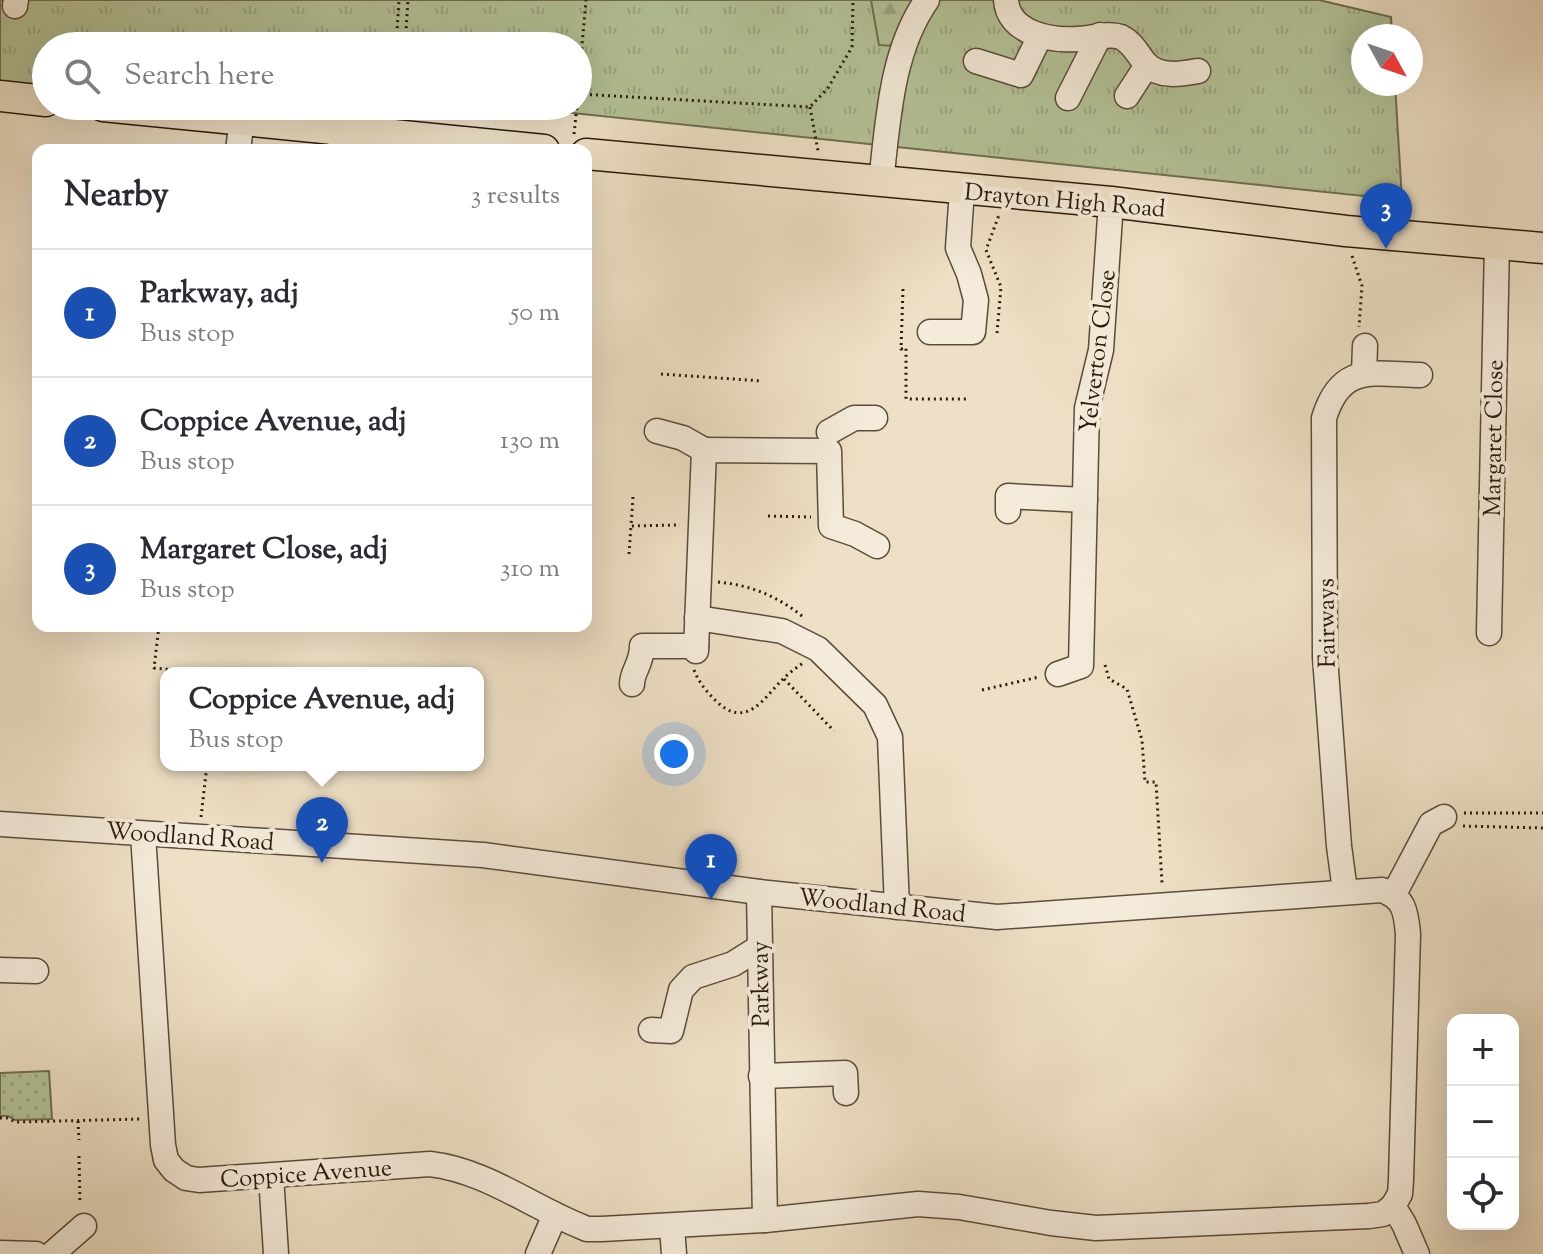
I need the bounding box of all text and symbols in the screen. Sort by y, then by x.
north arrow [1351,24,1423,96]
search box [32,32,592,120]
icon: search [60,54,104,98]
text: Search here [124,55,274,98]
text: Nearby [64,172,169,221]
street label: Drayton High Road [963,176,1167,228]
text: 3 results [471,178,560,215]
pin: 3 [1360,183,1412,249]
street label: Yelverton Close [1072,268,1126,435]
text: Parkway, adj [140,273,299,316]
text: 1 [86,295,94,332]
text: 50 m [510,295,560,332]
text: Bus stop [140,316,235,353]
street label: Margaret Close [1477,359,1513,517]
text: Coppice Avenue, adj [140,401,407,444]
text: 2 [84,423,96,460]
text: 130 m [500,423,560,460]
text: Bus stop [140,444,235,481]
text: Margaret Close, adj [140,529,388,572]
text: 3 [85,551,95,588]
text: 310 m [500,551,560,588]
text: Bus stop [140,572,235,609]
street label: Fairways [1310,578,1346,668]
popup [160,667,484,771]
text: Coppice Avenue, adj [189,679,455,722]
text: Bus stop [189,722,283,759]
your location [654,734,694,774]
pin: 2 [296,797,348,863]
street label: Woodland Road [105,815,276,861]
pin: 1 [685,834,737,900]
street label: Woodland Road [796,881,968,933]
street label: Parkway [744,941,780,1027]
map controls [1447,1014,1519,1230]
button: + [1447,1014,1519,1086]
button: − [1447,1086,1519,1158]
street label: Coppice Avenue [219,1152,393,1198]
button: locate [1447,1158,1519,1230]

